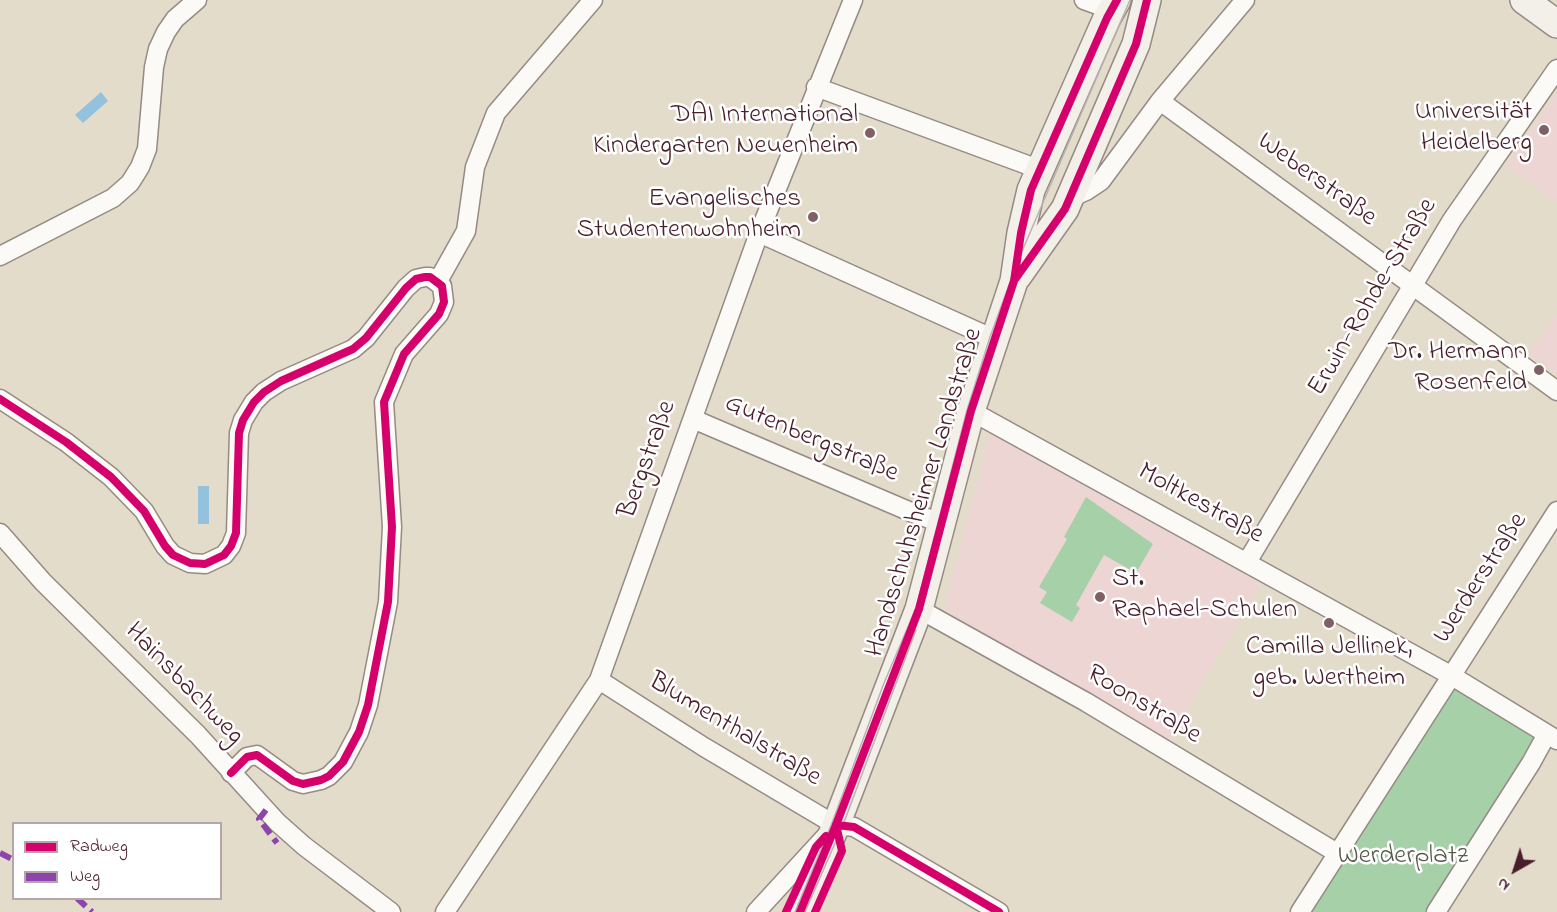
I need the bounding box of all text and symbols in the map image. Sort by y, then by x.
place label: Universität Heidelberg [1415,98,1532,161]
place label: DAI International Kindergarten Neuenheim [593,101,858,164]
marker: Universität Heidelberg [1537,123,1551,137]
marker: DAI International Kindergarten Neuenheim [863,126,877,140]
street label: Weberstraße [1250,127,1382,235]
place label: Evangelisches Studentenwohnheim [577,185,801,248]
street label: Erwin-Rohde-Straße [1302,193,1446,403]
marker: Evangelisches Studentenwohnheim [806,210,820,224]
street label: Handschuhsheimer Landstraße [860,325,992,661]
place label: Dr. Hermann Rosenfeld [1388,338,1527,401]
marker: Dr. Hermann Rosenfeld [1532,363,1546,377]
street label: Gutenbergstraße [719,389,903,491]
street label: Bergstraße [613,397,685,523]
street label: Moltkestraße [1131,457,1269,553]
street label: Werderstraße [1428,508,1536,650]
place label: St. Raphael-Schulen [1112,565,1297,628]
marker: St. Raphael-Schulen [1093,590,1107,604]
marker: Camilla Jellinek, geb. Wertheim [1322,616,1336,630]
street label: Hainsbachweg [117,617,249,753]
place label: Camilla Jellinek, geb. Wertheim [1246,633,1412,696]
street label: Roonstraße [1080,659,1206,753]
street label: Blumenthalstraße [642,667,826,795]
legend [12,822,222,900]
text: Radweg [70,834,128,860]
north arrow [1485,840,1545,900]
park label: Werderplatz [1338,842,1468,874]
text: Weg [70,864,100,890]
text: N [1492,871,1515,897]

